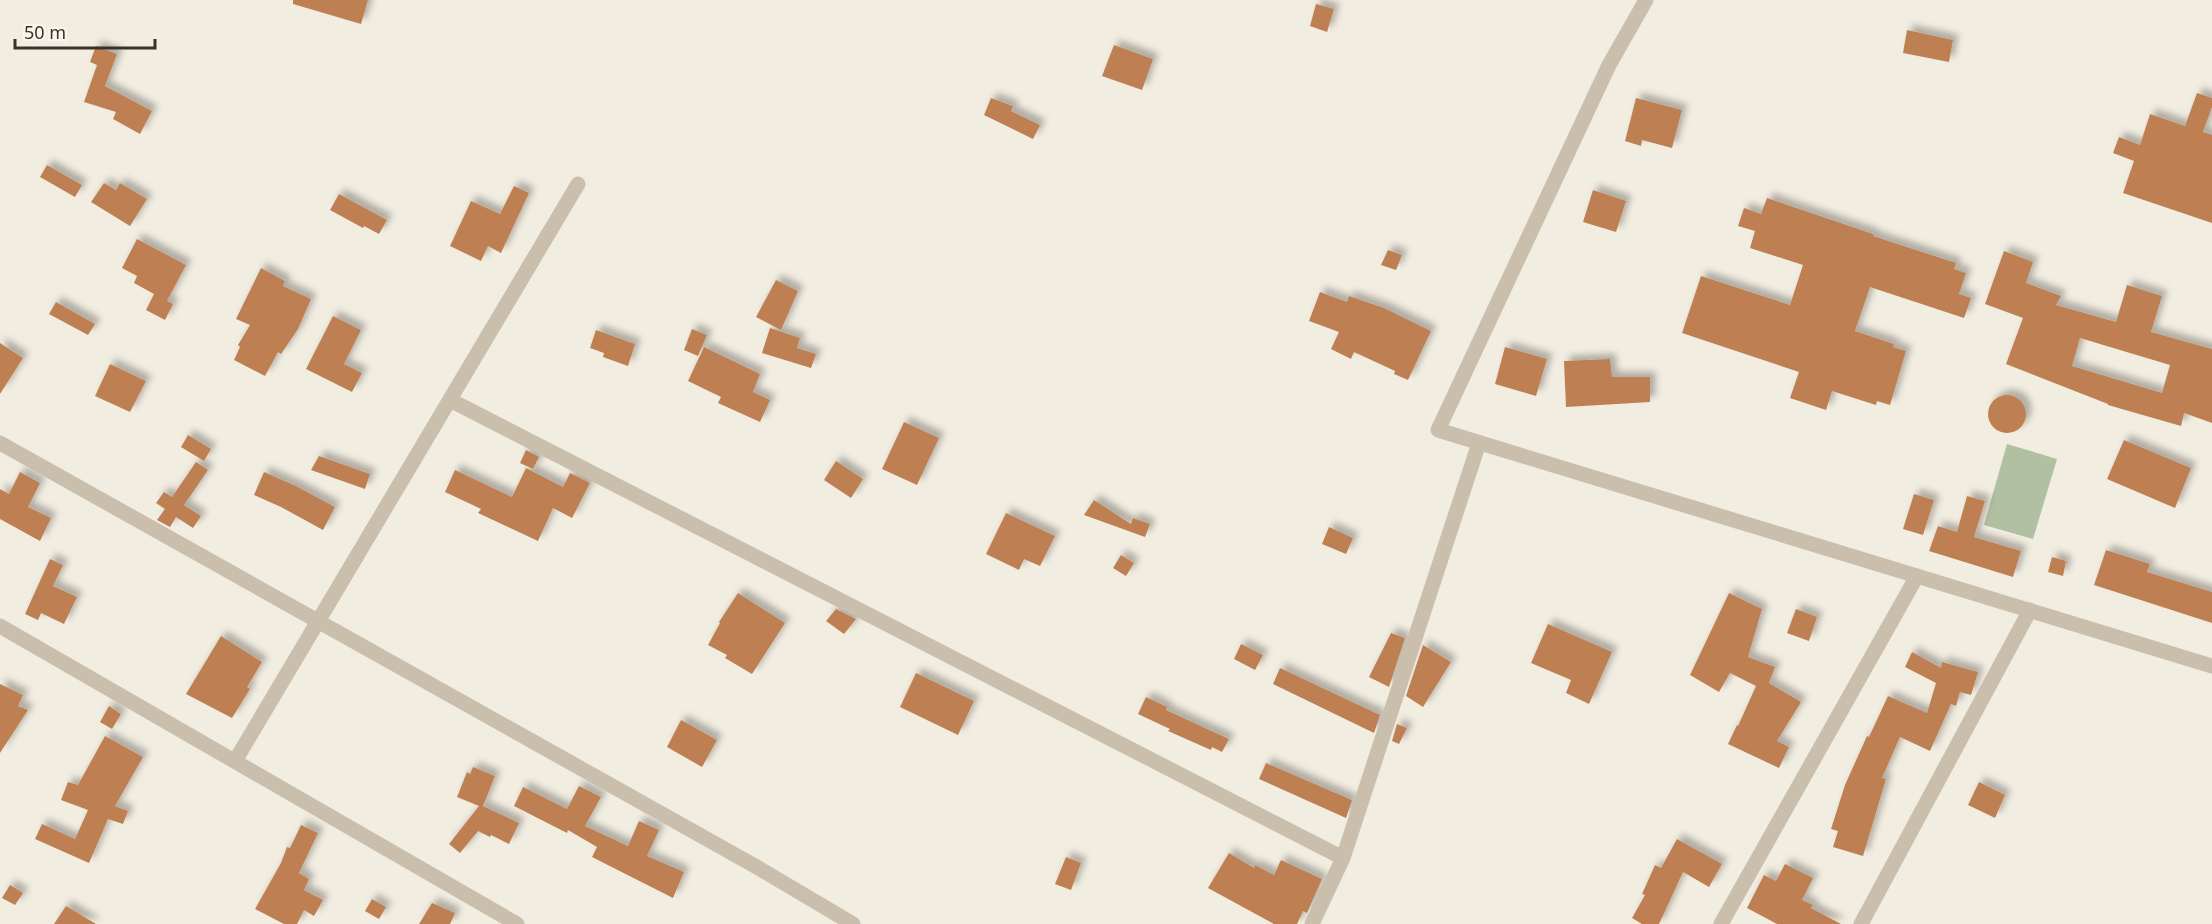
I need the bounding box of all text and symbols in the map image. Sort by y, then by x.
scale bar [15,12,154,50]
text: 50 m [24,20,66,44]

